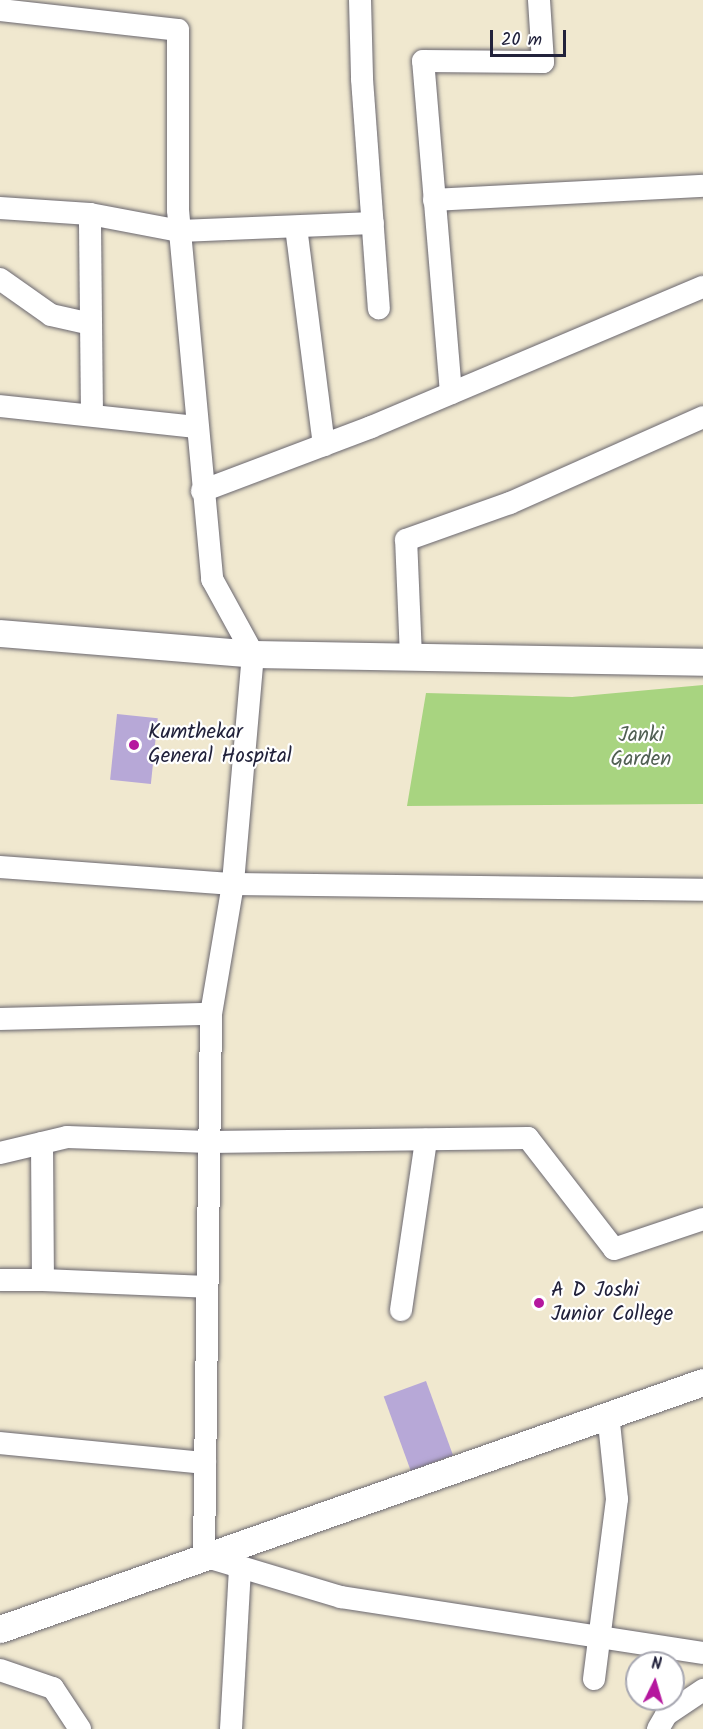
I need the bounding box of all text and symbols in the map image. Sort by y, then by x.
scale bar [493,18,570,56]
text: 20 m [501,26,542,55]
place label: Kumthekar General Hospital [148,720,292,770]
park label: Janki Garden [611,723,671,773]
marker: Kumthekar General Hospital [125,736,143,754]
place label: A D Joshi Junior College [551,1278,673,1328]
marker: A D Joshi Junior College [532,1296,546,1310]
north arrow [625,1651,685,1711]
text: N [650,1652,663,1677]

